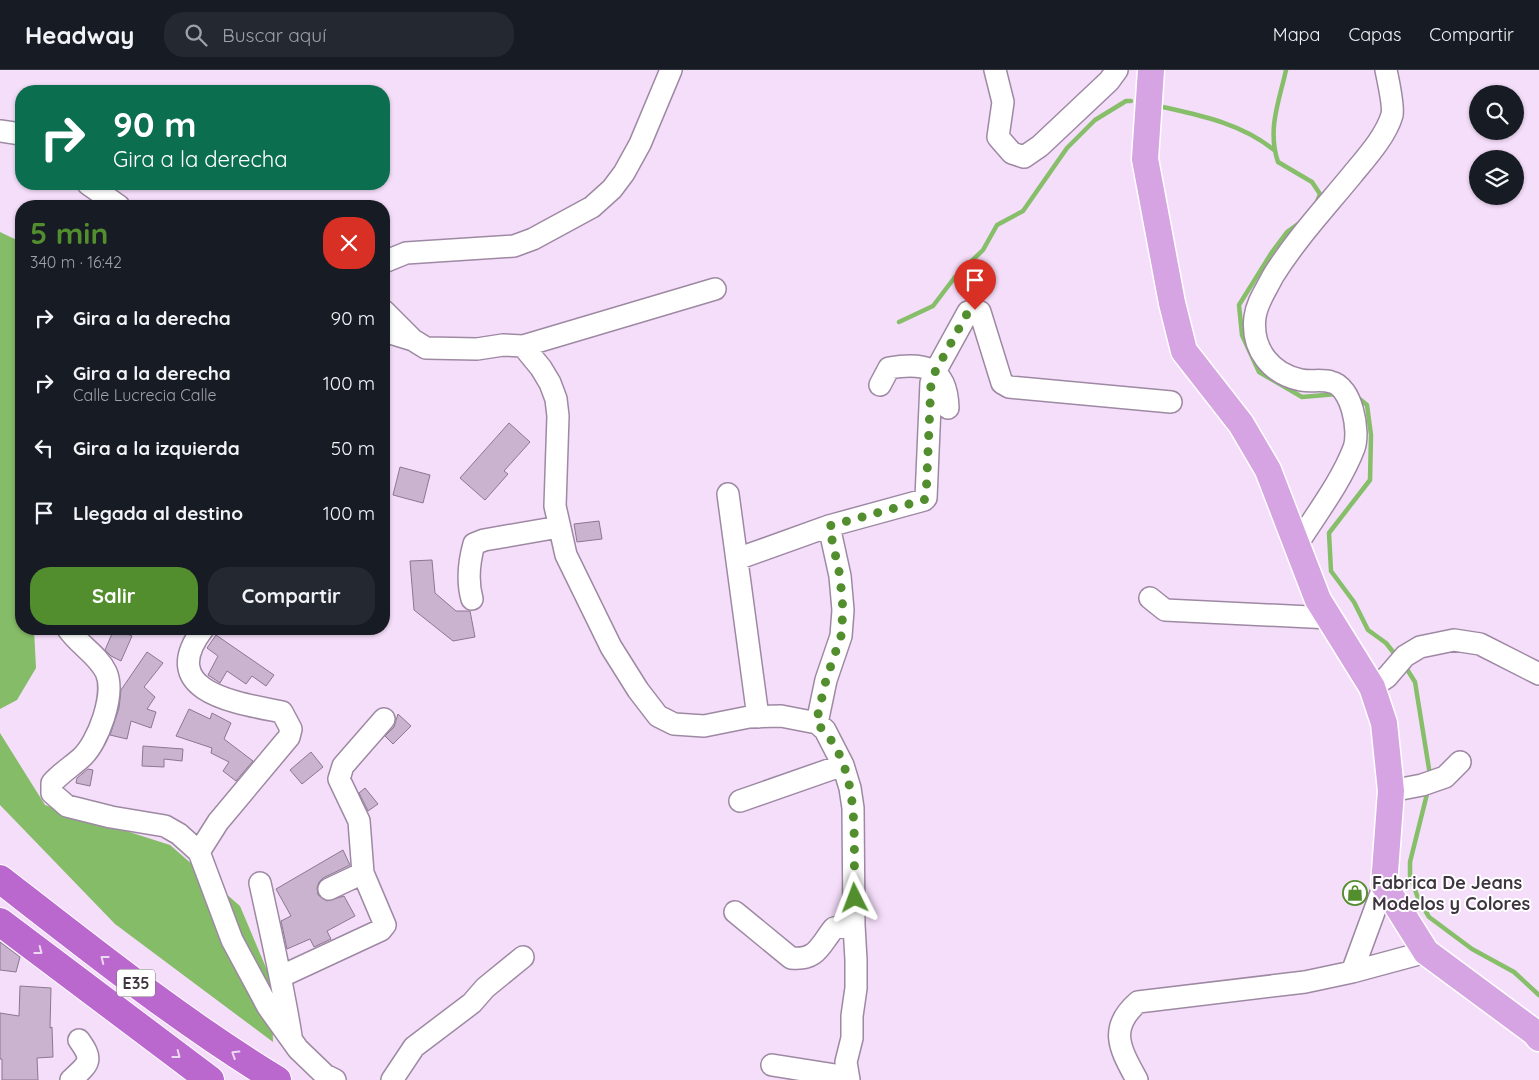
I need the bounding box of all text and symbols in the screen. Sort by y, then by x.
search box [164,12,514,57]
text: Headway [25,20,134,50]
icon: search [182,21,210,49]
text: Buscar aquí [222,23,326,47]
text: Mapa [1273,23,1320,46]
text: Capas [1348,23,1401,46]
text: Compartir [1429,23,1514,46]
map controls [1469,85,1524,205]
button: search [1469,85,1524,140]
text: 90 m [113,102,196,146]
icon: right [30,105,95,170]
text: Gira a la derecha [113,145,288,173]
button: layers [1469,150,1524,205]
text: 5 min [30,214,108,252]
button: close [323,217,375,269]
text: 340 m · 16:42 [30,252,122,272]
pin [954,259,996,310]
icon: arrive [961,266,989,294]
icon: right [30,304,58,332]
text: Gira a la derecha [73,306,231,330]
text: 90 m [331,306,375,330]
text: Gira a la derecha [73,361,231,385]
icon: right [30,369,58,397]
text: 100 m [323,371,375,395]
text: Calle Lucrecia Calle [73,385,217,405]
icon: left [30,434,58,462]
text: Gira a la izquierda [73,436,240,460]
text: 50 m [331,436,375,460]
icon: arrive [30,499,58,527]
text: Llegada al destino [73,501,243,525]
text: 100 m [323,501,375,525]
button: Salir [30,567,198,625]
button: Compartir [208,567,375,625]
position arrow [828,871,880,923]
place label: Fabrica De Jeans Modelos y Colores [1372,871,1531,915]
shop icon: Fabrica De Jeans Modelos y Colores [1342,880,1368,906]
one-way arrow [33,946,42,954]
one-way arrow [100,956,110,965]
road number: E35 [117,970,155,996]
one-way arrow [171,1049,181,1058]
one-way arrow [232,1051,241,1061]

